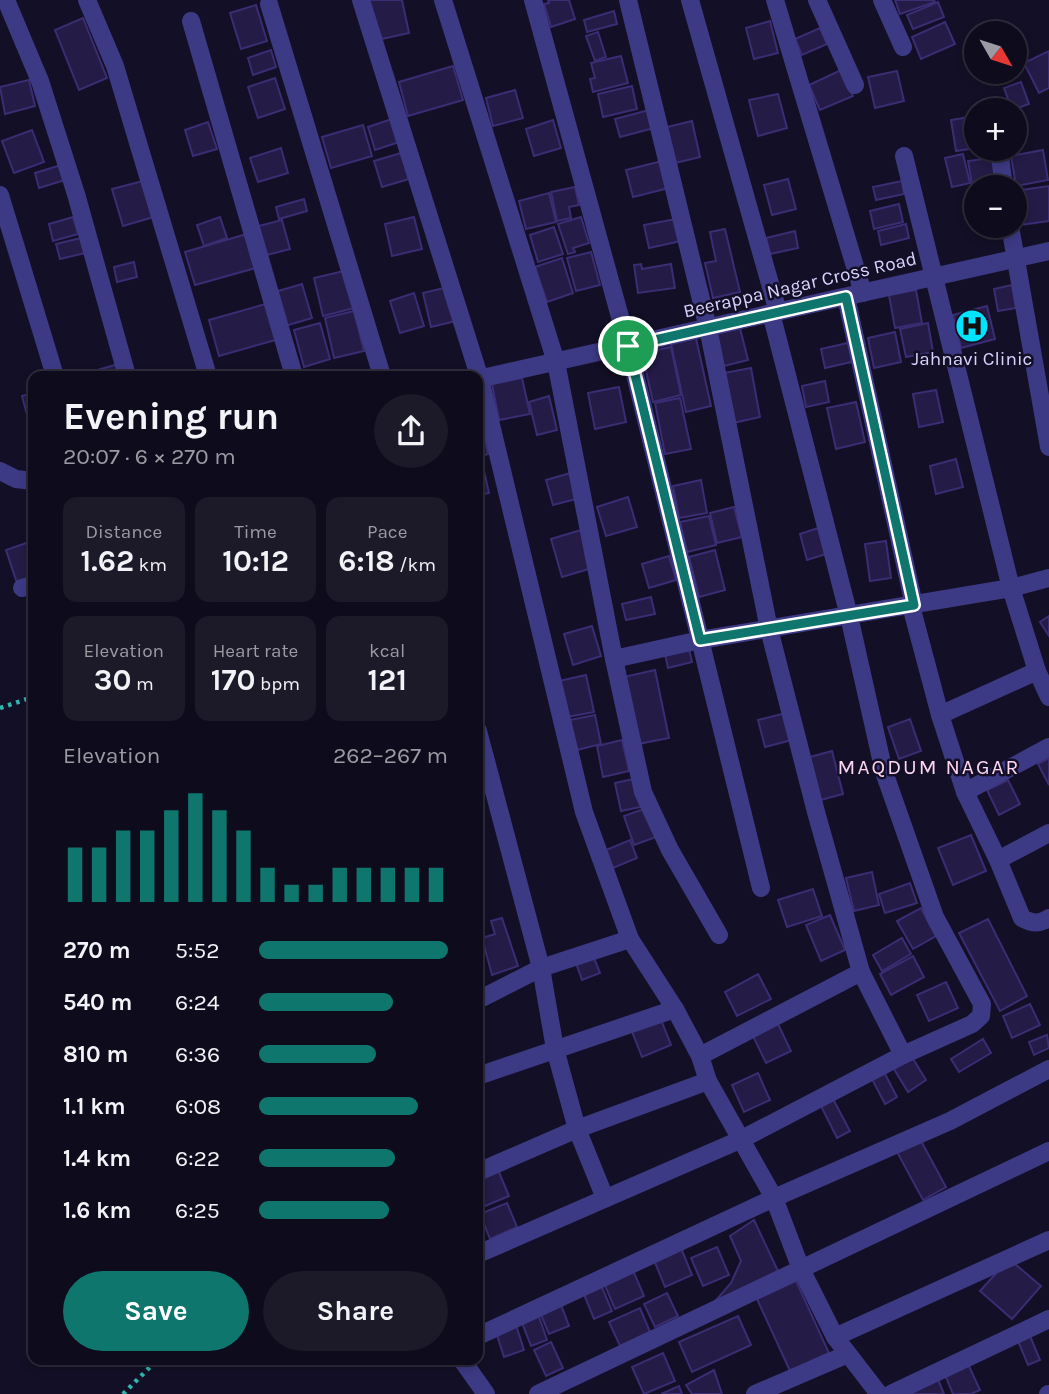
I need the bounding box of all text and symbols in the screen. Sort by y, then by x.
north arrow [964,21,1027,84]
map controls [964,21,1027,238]
button: + [964,98,1027,161]
button: − [964,175,1027,238]
street label: Beerappa Nagar Cross Road [681,247,919,323]
hospital icon: Jahnavi Clinic [953,307,991,345]
pin [598,316,658,376]
icon: arrive [609,327,647,365]
place label: Jahnavi Clinic [912,348,1032,370]
text: Evening run [63,394,279,439]
button: share [374,394,448,468]
text: 20:07 · 6 × 270 m [63,443,236,470]
text: Distance [85,521,162,543]
text: Time [234,521,277,543]
text: Pace [367,521,407,543]
text: 1.62 [81,543,134,579]
text: 10:12 [222,543,289,579]
text: 6:18 [338,543,395,579]
text: km [134,554,167,576]
text: /km [395,554,436,576]
text: Elevation [84,640,164,662]
text: Heart rate [213,640,298,662]
text: kcal [369,640,405,662]
text: 30 [94,662,132,698]
text: 170 [211,662,255,698]
text: 121 [367,662,407,698]
text: m [132,673,154,695]
text: bpm [255,673,300,695]
text: Elevation [63,742,160,769]
text: 262–267 m [333,742,448,769]
district label: MAQDUM NAGAR [838,755,1020,779]
text: 270 m [63,937,131,964]
text: 5:52 [175,937,220,964]
text: 540 m [63,989,132,1016]
text: 6:24 [175,989,220,1016]
text: 810 m [63,1041,128,1068]
text: 6:36 [175,1041,220,1068]
text: 1.1 km [63,1093,126,1120]
text: 6:08 [175,1093,221,1120]
text: 1.4 km [63,1145,131,1172]
text: 6:22 [175,1145,220,1172]
text: 1.6 km [63,1197,131,1224]
text: 6:25 [175,1197,220,1224]
button: Save [63,1271,249,1351]
button: Share [263,1271,448,1351]

